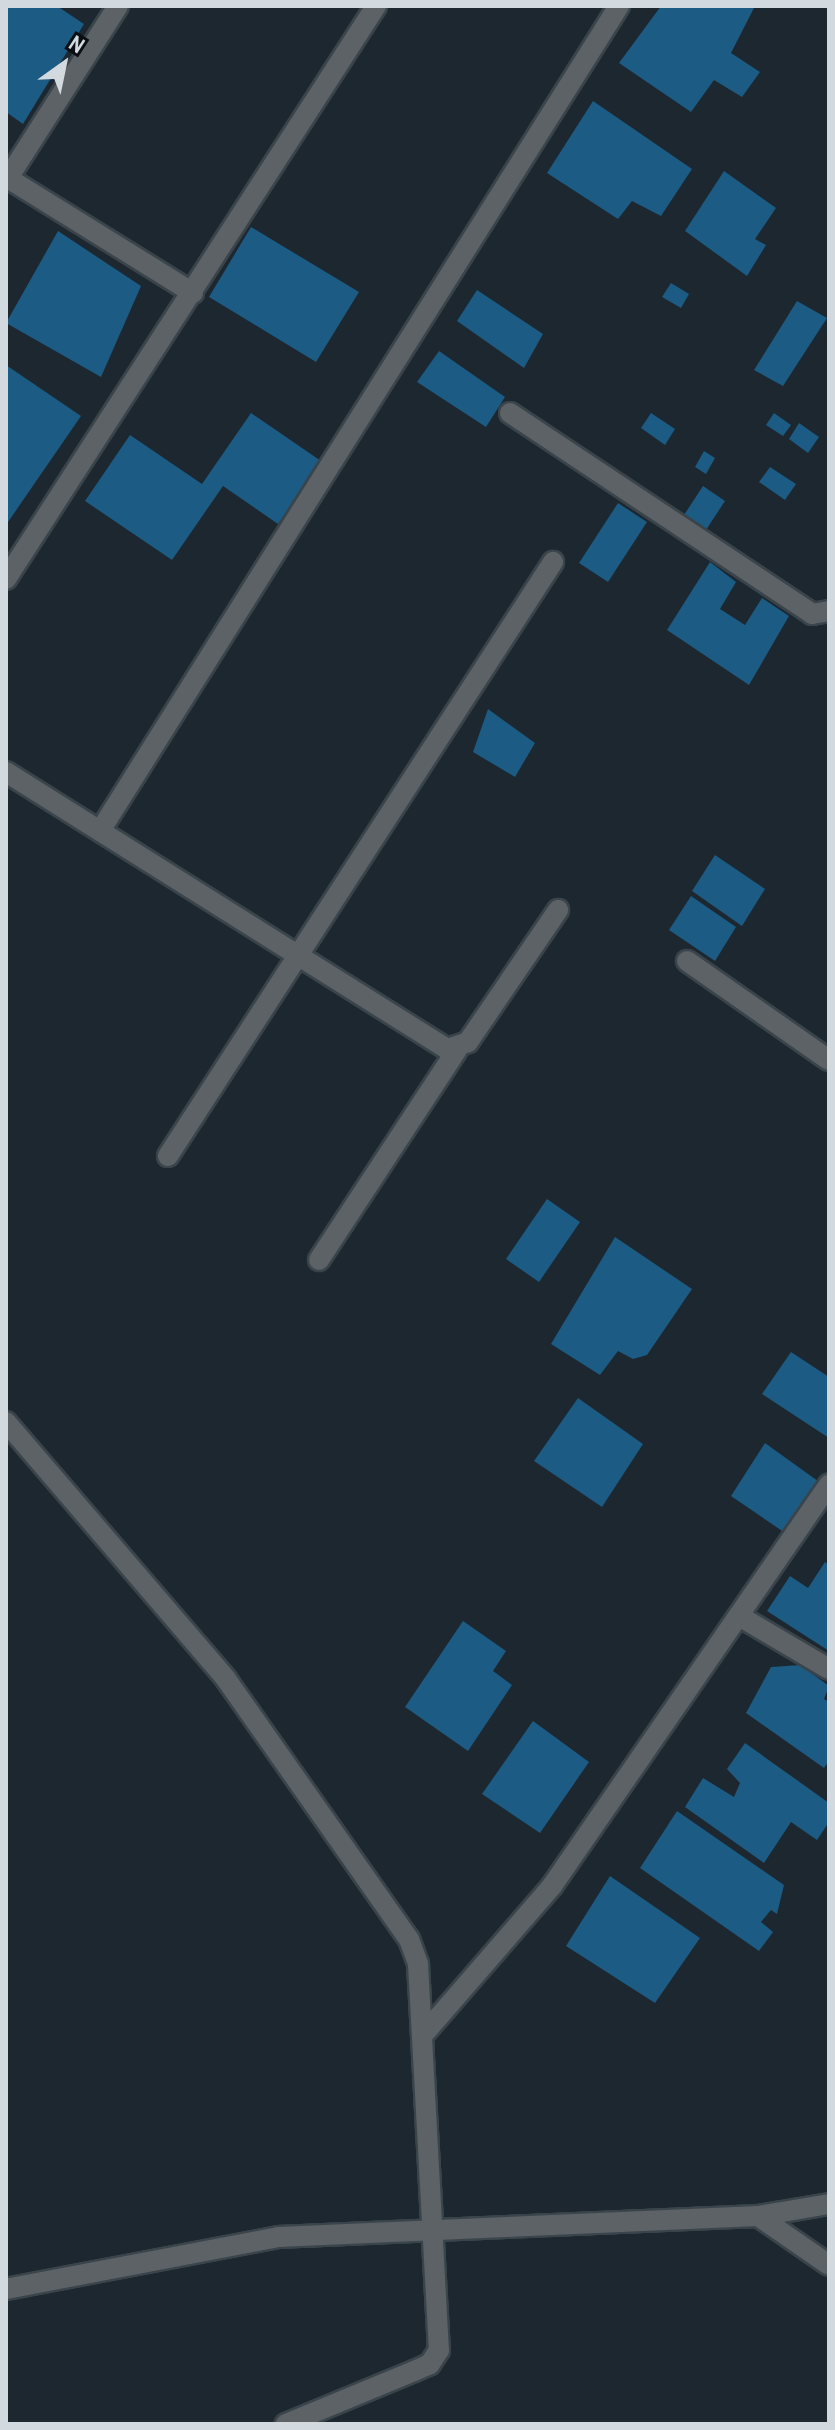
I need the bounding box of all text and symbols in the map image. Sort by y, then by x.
north arrow [24,24,104,104]
text: N [63,28,91,60]

